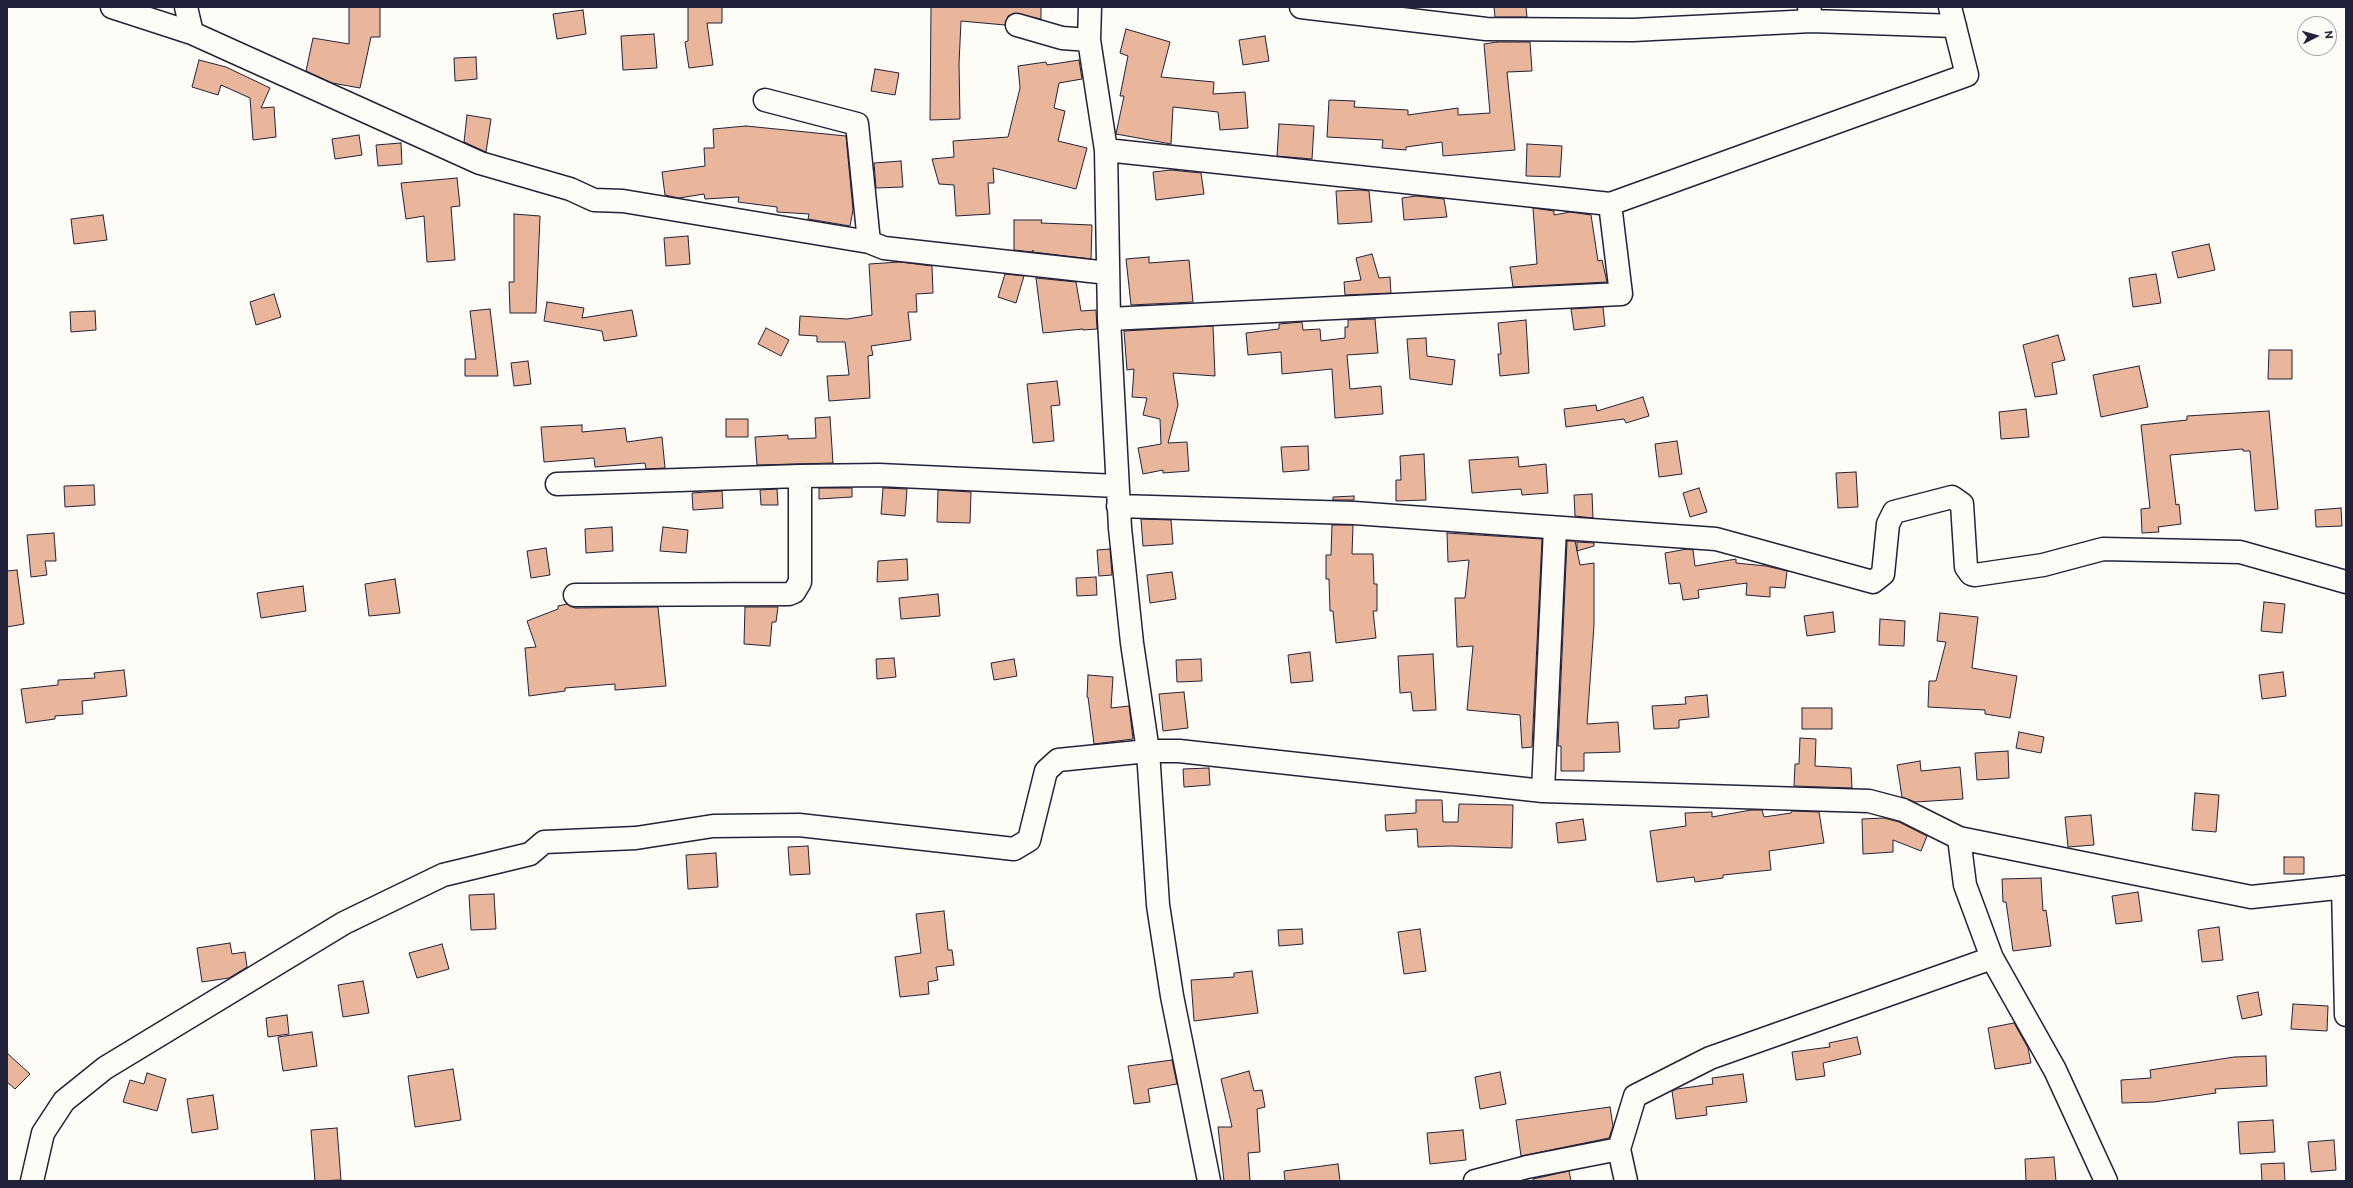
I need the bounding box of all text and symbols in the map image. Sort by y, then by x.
north arrow [2297,16,2337,56]
text: N [2322,30,2335,40]

